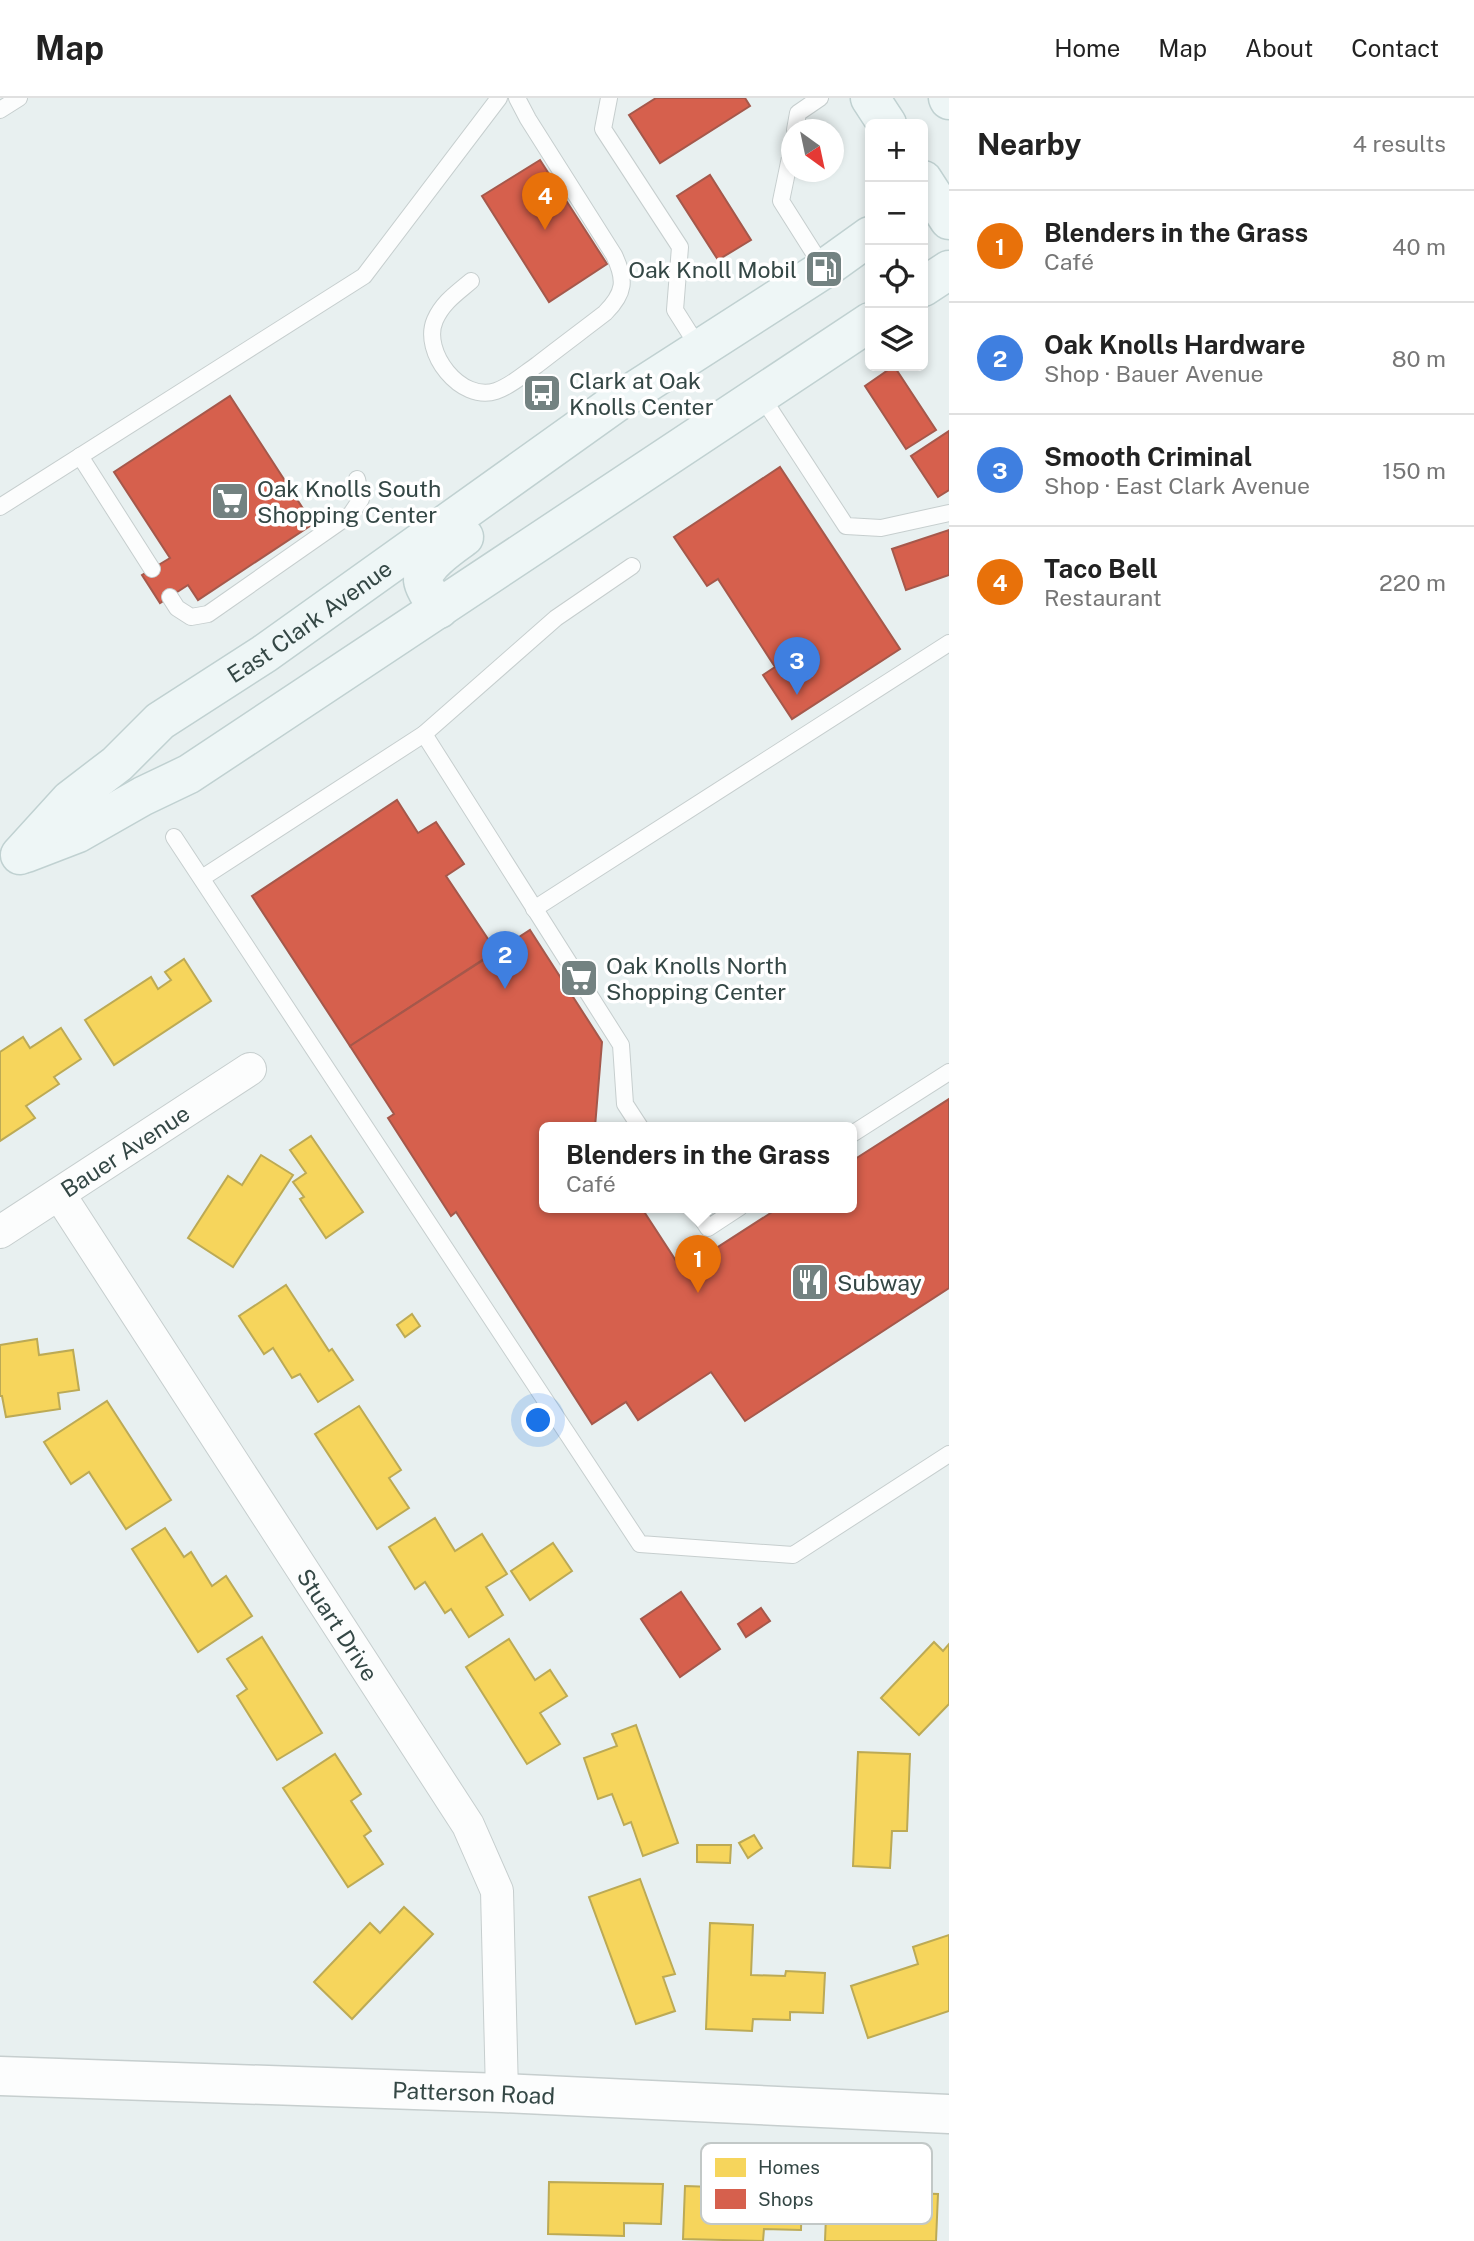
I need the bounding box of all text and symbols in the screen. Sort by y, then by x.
text: Map [35,29,104,67]
text: Home [1054,34,1120,62]
text: Map [1158,34,1207,62]
text: About [1245,34,1313,62]
text: Contact [1351,34,1439,62]
north arrow [781,119,844,182]
map controls [865,119,928,371]
button: + [865,119,928,182]
text: Nearby [977,126,1081,162]
text: 4 results [1352,130,1446,157]
pin: 4 [522,172,568,230]
button: − [865,182,928,245]
text: Blenders in the Grass [1044,217,1308,248]
text: 1 [995,233,1005,260]
text: 40 m [1392,233,1446,260]
button: locate [865,245,928,308]
fuel station icon: Oak Knoll Mobil [803,248,845,290]
text: Café [1044,248,1094,275]
place label: Oak Knoll Mobil [628,256,797,283]
button: layers [865,308,928,371]
text: Oak Knolls Hardware [1044,329,1305,360]
text: 2 [993,345,1007,372]
text: 80 m [1392,345,1446,372]
text: Shop · Bauer Avenue [1044,360,1264,387]
place label: Clark at Oak Knolls Center [569,367,714,420]
bus stop icon: Clark at Oak Knolls Center [521,372,563,414]
text: Smooth Criminal [1044,441,1252,472]
text: 3 [992,457,1008,484]
text: 150 m [1382,457,1446,484]
text: Shop · East Clark Avenue [1044,472,1310,499]
place label: Oak Knolls South Shopping Center [257,475,441,528]
supermarket icon: Oak Knolls South Shopping Center [209,480,251,522]
text: Taco Bell [1044,553,1158,584]
street label: East Clark Avenue [222,554,397,688]
text: 4 [992,569,1008,596]
text: 220 m [1379,569,1446,596]
text: Restaurant [1044,584,1162,611]
pin: 3 [774,637,820,695]
pin: 2 [482,931,528,989]
place label: Oak Knolls North Shopping Center [606,952,787,1005]
supermarket icon: Oak Knolls North Shopping Center [558,957,600,999]
street label: Bauer Avenue [55,1099,194,1202]
popup [539,1122,857,1213]
text: Blenders in the Grass [566,1139,830,1170]
text: Café [566,1170,616,1197]
pin: 1 [675,1235,721,1293]
restaurant icon: Subway [789,1261,831,1303]
place label: Subway [837,1269,922,1296]
your location [521,1403,555,1437]
street label: Stuart Drive [292,1563,384,1686]
street label: Patterson Road [392,2076,556,2109]
legend [701,2143,932,2224]
text: Homes [758,2156,820,2178]
text: Shops [758,2188,813,2210]

